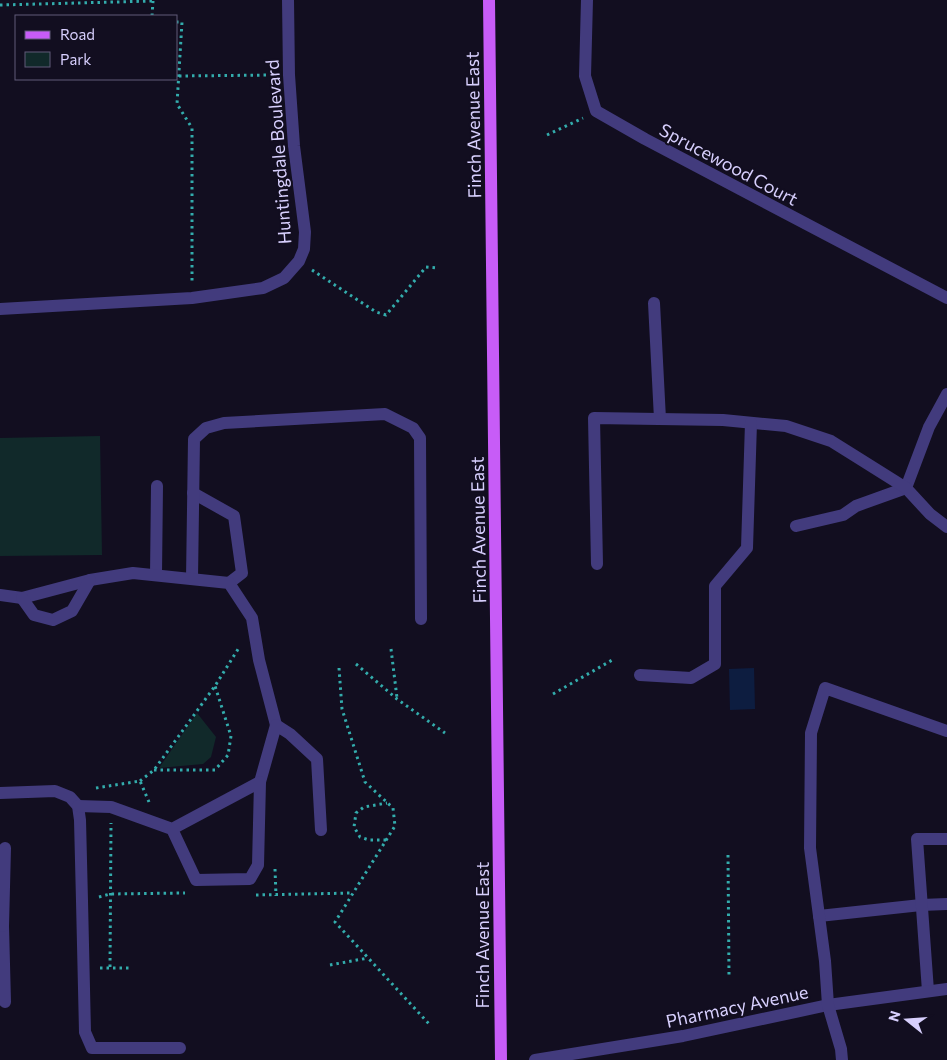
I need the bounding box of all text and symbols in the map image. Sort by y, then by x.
legend [15,15,178,80]
text: Road [60,25,95,43]
text: Park [60,50,91,68]
street label: Finch Avenue East [461,51,485,199]
street label: Huntingdale Boulevard [261,59,295,245]
street label: Sprucewood Court [656,118,802,210]
street label: Finch Avenue East [466,456,490,604]
street label: Finch Avenue East [471,862,493,1009]
street label: Pharmacy Avenue [664,980,810,1032]
north arrow [882,995,932,1045]
text: N [884,1009,904,1024]

